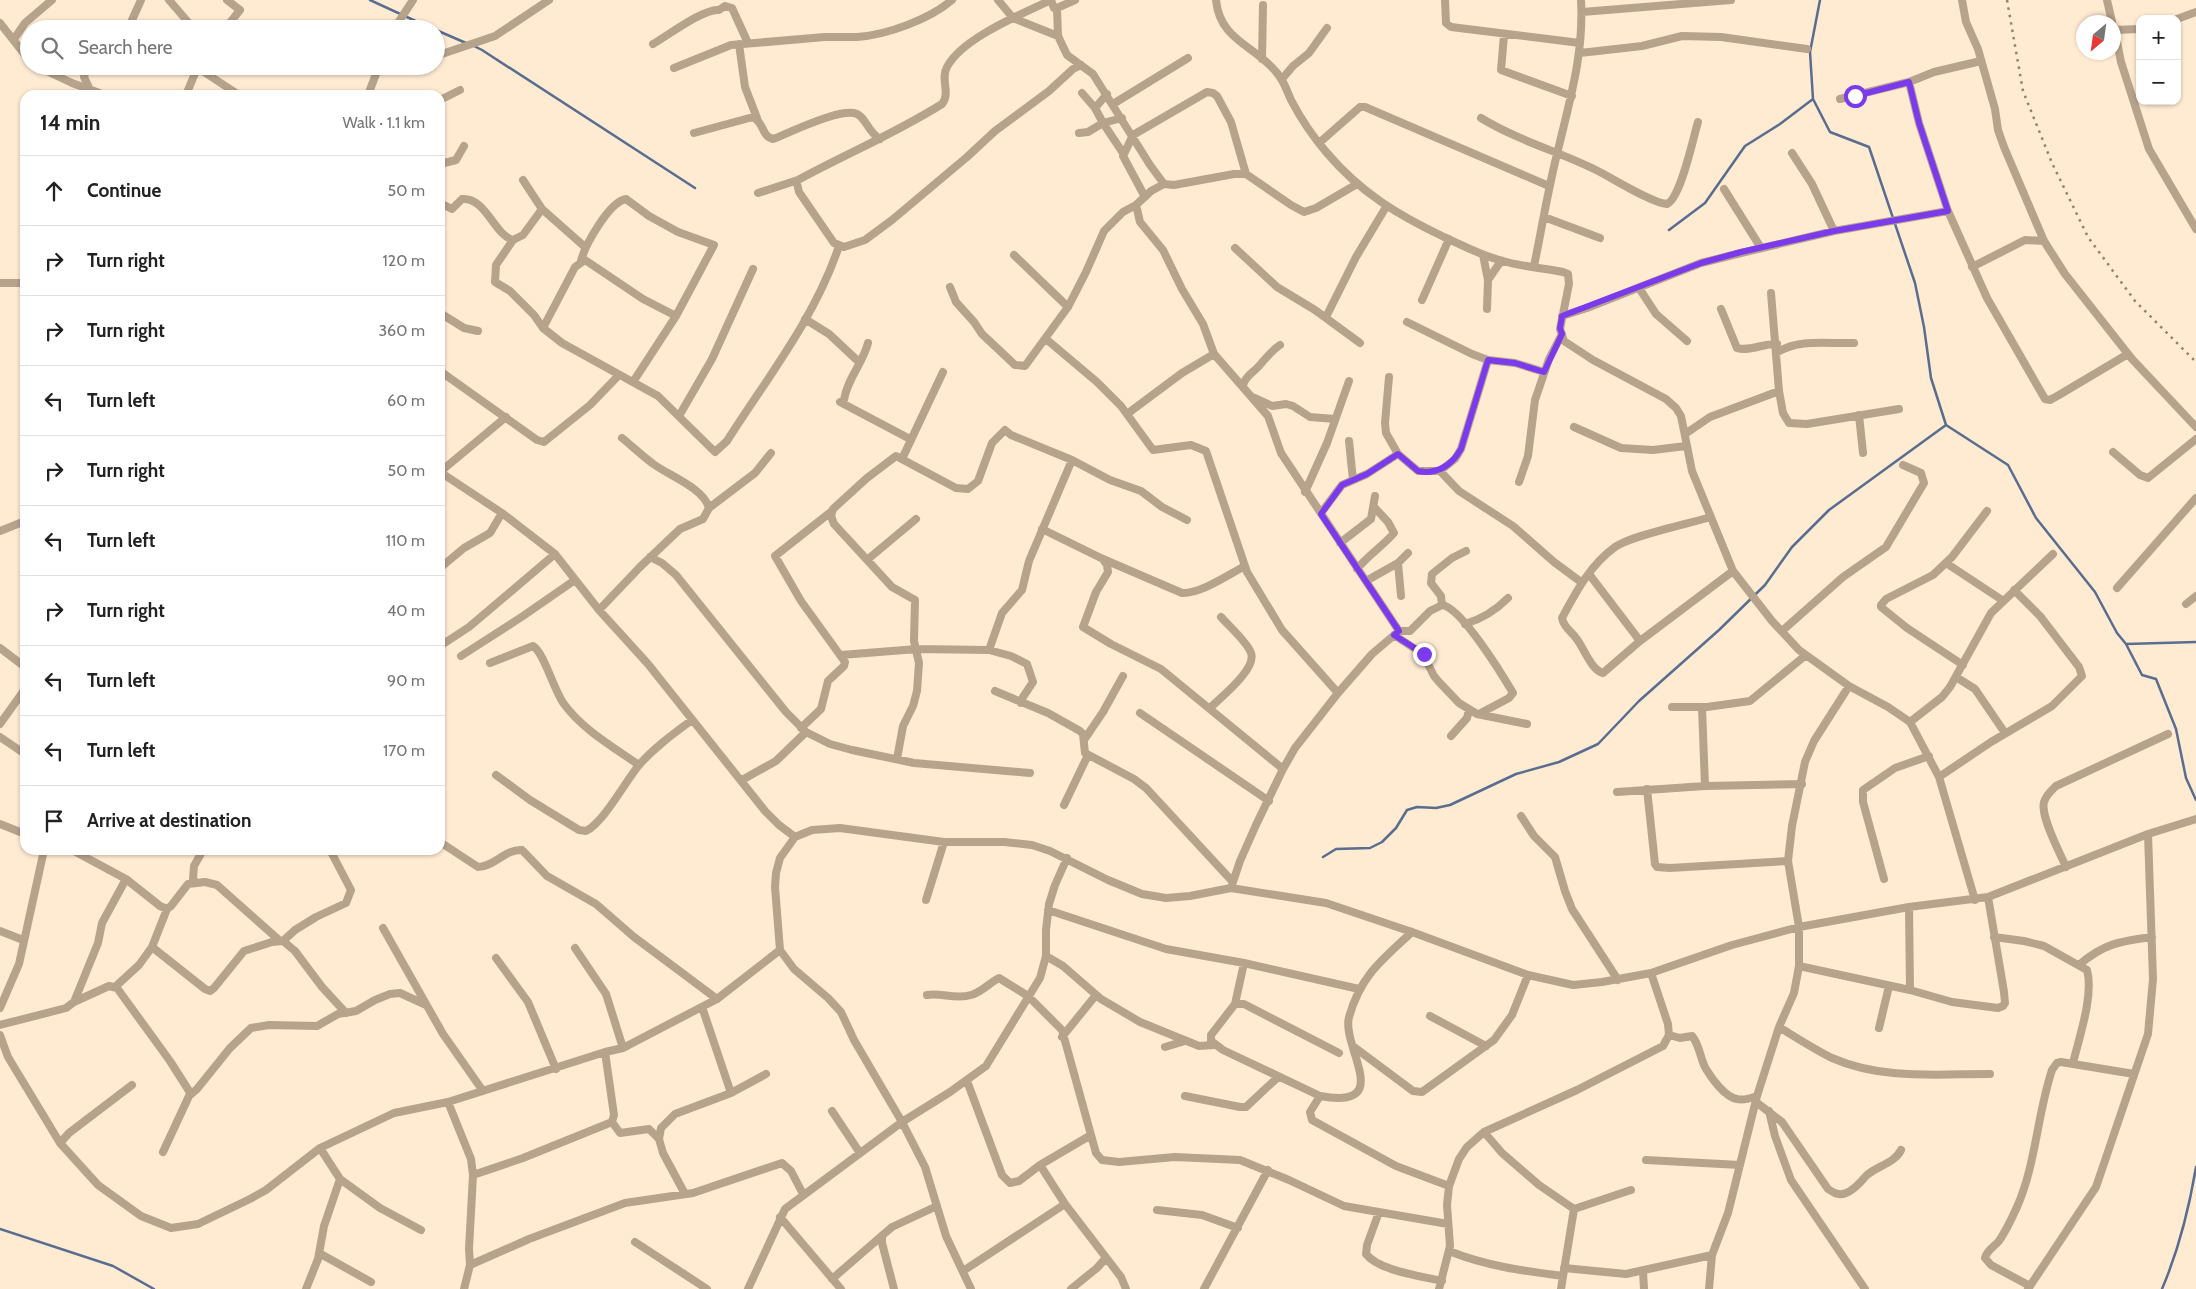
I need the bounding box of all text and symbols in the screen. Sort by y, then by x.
north arrow [2076,15,2121,60]
map controls [2136,15,2181,105]
button: + [2136,15,2181,60]
search box [20,20,445,75]
icon: search [38,34,66,62]
text: Search here [78,36,172,59]
button: − [2136,60,2181,105]
route start [1844,85,1867,108]
text: 14 min [40,110,100,135]
text: Walk · 1.1 km [343,113,425,132]
icon: ahead [40,177,68,205]
text: Continue [87,179,161,202]
text: 50 m [388,181,425,200]
icon: right [40,247,68,275]
text: Turn right [87,249,165,272]
text: 120 m [383,251,425,270]
icon: right [40,317,68,345]
text: Turn right [87,319,165,342]
text: 360 m [378,321,425,340]
icon: left [40,387,68,415]
text: Turn left [87,389,155,412]
text: 60 m [387,391,425,410]
icon: right [40,457,68,485]
text: Turn right [87,459,165,482]
text: 50 m [388,461,425,480]
icon: left [40,527,68,555]
text: Turn left [87,529,155,552]
text: 110 m [386,531,425,550]
icon: right [40,597,68,625]
text: Turn right [87,599,165,622]
text: 40 m [387,601,425,620]
route end [1413,643,1436,666]
icon: left [40,667,68,695]
text: Turn left [87,669,155,692]
text: 90 m [387,671,425,690]
icon: left [40,737,68,765]
text: Turn left [87,739,155,762]
text: 170 m [383,741,425,760]
icon: arrive [40,807,68,835]
text: Arrive at destination [87,809,251,832]

